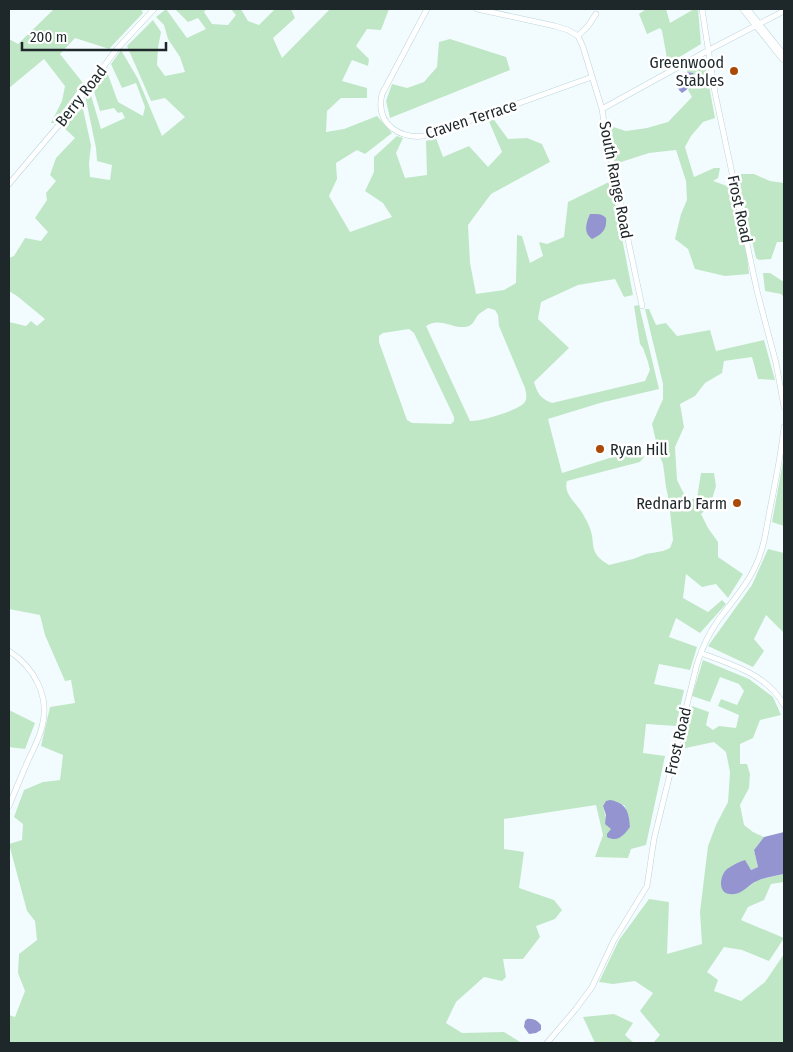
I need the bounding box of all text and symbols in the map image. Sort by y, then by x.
scale bar [22,20,166,52]
text: 200 m [30,28,67,46]
place label: Greenwood Stables [650,53,724,90]
street label: Berry Road [51,62,111,130]
marker: Greenwood Stables [728,65,740,77]
street label: Craven Terrace [423,95,519,143]
street label: South Range Road [595,120,637,240]
street label: Frost Road [724,173,756,245]
place label: Ryan Hill [610,440,668,459]
marker: Ryan Hill [594,443,606,455]
place label: Rednarb Farm [636,494,727,513]
marker: Rednarb Farm [731,497,743,509]
street label: Frost Road [661,705,695,777]

